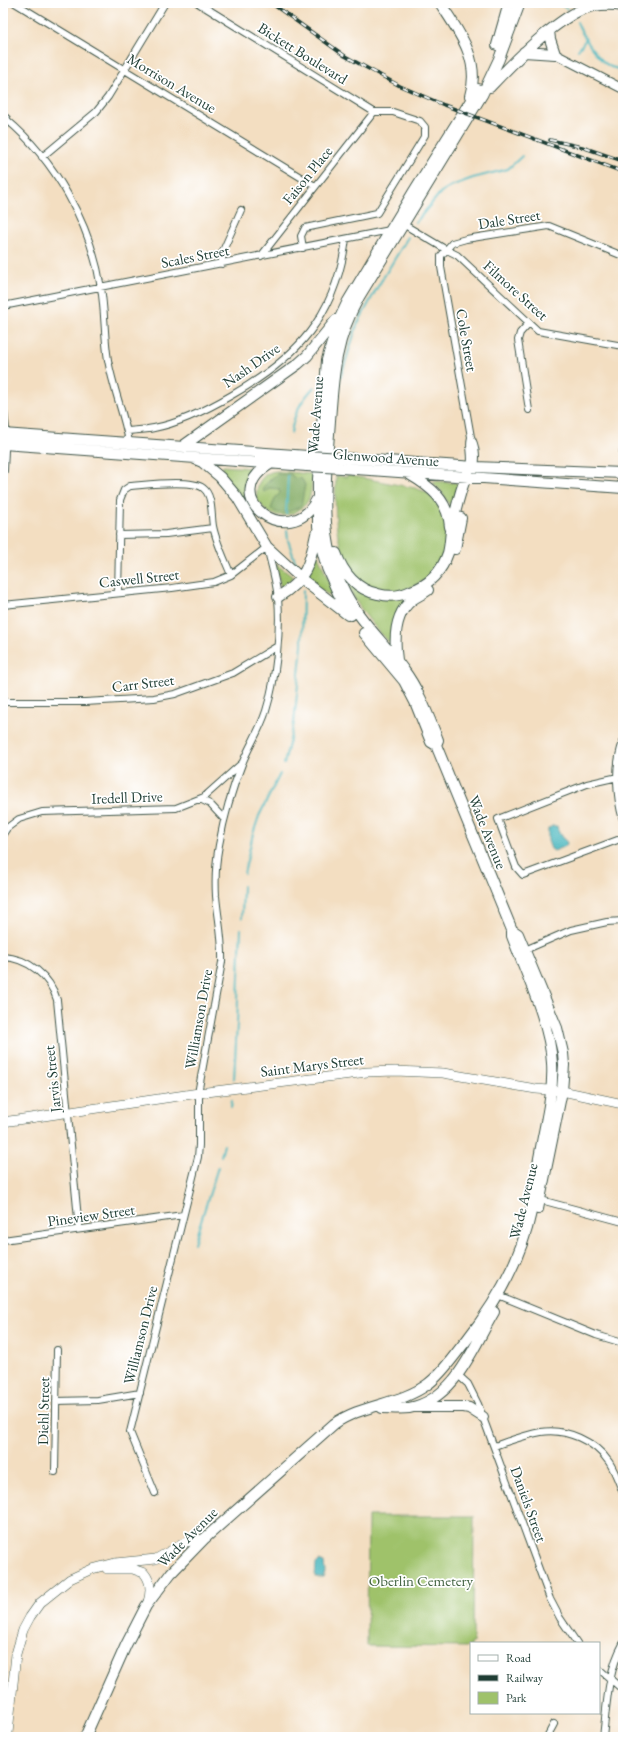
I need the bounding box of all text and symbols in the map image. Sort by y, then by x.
street label: Bickett Boulevard [255,18,352,88]
street label: Morrison Avenue [124,49,220,117]
street label: Faison Place [278,142,336,208]
street label: Dale Street [477,205,542,233]
street label: Scales Street [159,240,231,272]
street label: Filmore Street [480,256,553,324]
street label: Cole Street [452,307,482,373]
street label: Nash Drive [219,338,283,392]
street label: Wade Avenue [303,375,327,454]
street label: Glenwood Avenue [332,444,440,470]
street label: Caswell Street [98,564,180,592]
street label: Carr Street [111,670,176,696]
street label: Iredell Drive [91,786,163,808]
street label: Wade Avenue [465,792,511,872]
street label: Williamson Drive [180,968,216,1070]
street label: Jarvis Street [39,1044,65,1115]
street label: Saint Marys Street [259,1049,365,1081]
street label: Wade Avenue [504,1161,542,1241]
street label: Pineview Street [46,1199,136,1231]
street label: Williamson Drive [119,1284,161,1386]
street label: Diehl Street [33,1376,53,1445]
street label: Daniels Street [507,1464,552,1545]
street label: Wade Avenue [153,1503,221,1571]
park label: Oberlin Cemetery [369,1571,474,1590]
legend [470,1642,600,1714]
text: Road [506,1650,532,1666]
text: Railway [506,1670,544,1686]
text: Park [506,1690,527,1706]

